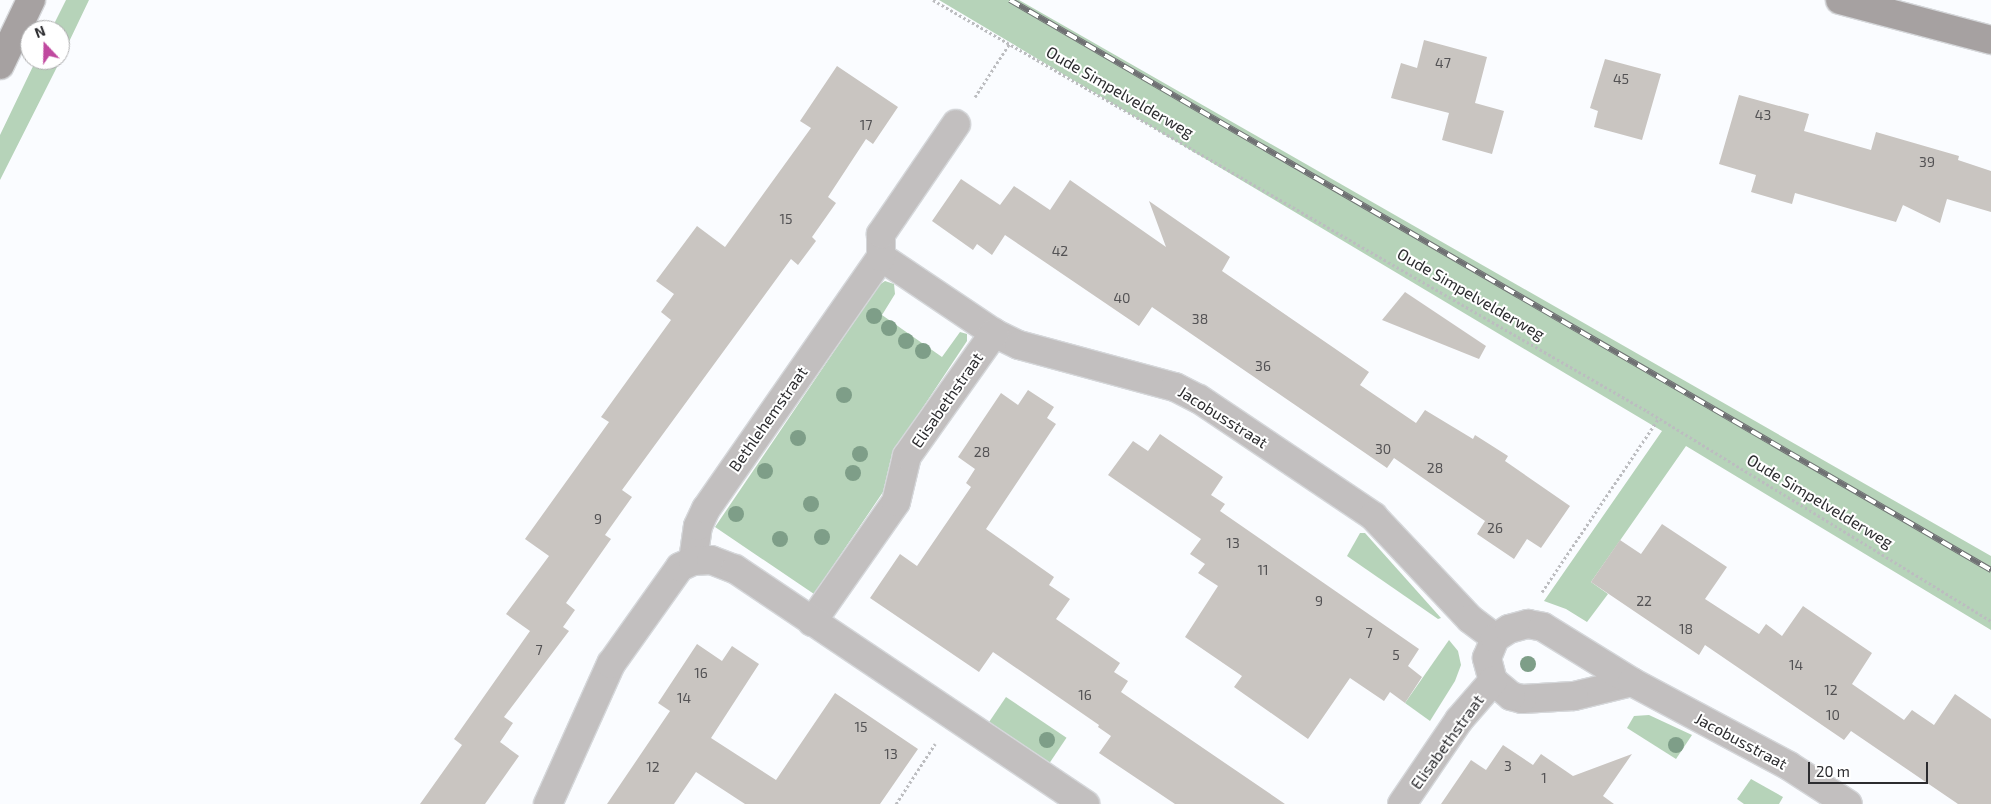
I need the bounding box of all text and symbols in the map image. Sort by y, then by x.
north arrow [20,20,70,70]
text: N [32,22,48,41]
street label: Oude Simpelvelderweg [1043,42,1197,142]
house number: 47 [1435,55,1451,71]
house number: 45 [1613,71,1629,87]
house number: 43 [1755,107,1771,123]
house number: 17 [860,117,872,133]
house number: 39 [1919,154,1935,170]
house number: 15 [779,211,793,227]
house number: 42 [1052,243,1068,259]
street label: Oude Simpelvelderweg [1394,244,1548,344]
house number: 40 [1113,290,1131,306]
house number: 38 [1192,311,1208,327]
street label: Elisabethstraat [907,349,987,451]
house number: 36 [1255,358,1271,374]
street label: Bethlehemstraat [725,363,811,475]
street label: Jacobusstraat [1175,382,1271,452]
house number: 30 [1375,441,1391,457]
house number: 28 [974,444,990,460]
street label: Oude Simpelvelderweg [1744,450,1896,552]
house number: 28 [1427,460,1443,476]
house number: 9 [594,511,602,527]
house number: 26 [1487,520,1503,536]
house number: 13 [1226,535,1240,551]
house number: 11 [1257,562,1269,578]
house number: 9 [1315,593,1323,609]
house number: 22 [1636,593,1652,609]
house number: 18 [1679,621,1693,637]
house number: 7 [1365,625,1373,641]
house number: 7 [535,642,543,658]
house number: 5 [1392,647,1400,663]
house number: 14 [1789,657,1803,673]
house number: 16 [694,665,708,681]
house number: 12 [1824,682,1838,698]
house number: 16 [1078,687,1092,703]
house number: 14 [677,690,691,706]
street label: Elisabethstraat [1406,691,1488,793]
house number: 10 [1826,707,1840,723]
street label: Jacobusstraat [1692,709,1790,773]
house number: 15 [854,719,868,735]
house number: 13 [884,746,898,762]
scale bar [1811,752,1931,784]
house number: 3 [1504,758,1512,774]
house number: 12 [646,759,660,775]
text: 20 m [1816,762,1850,780]
house number: 1 [1541,770,1547,786]

